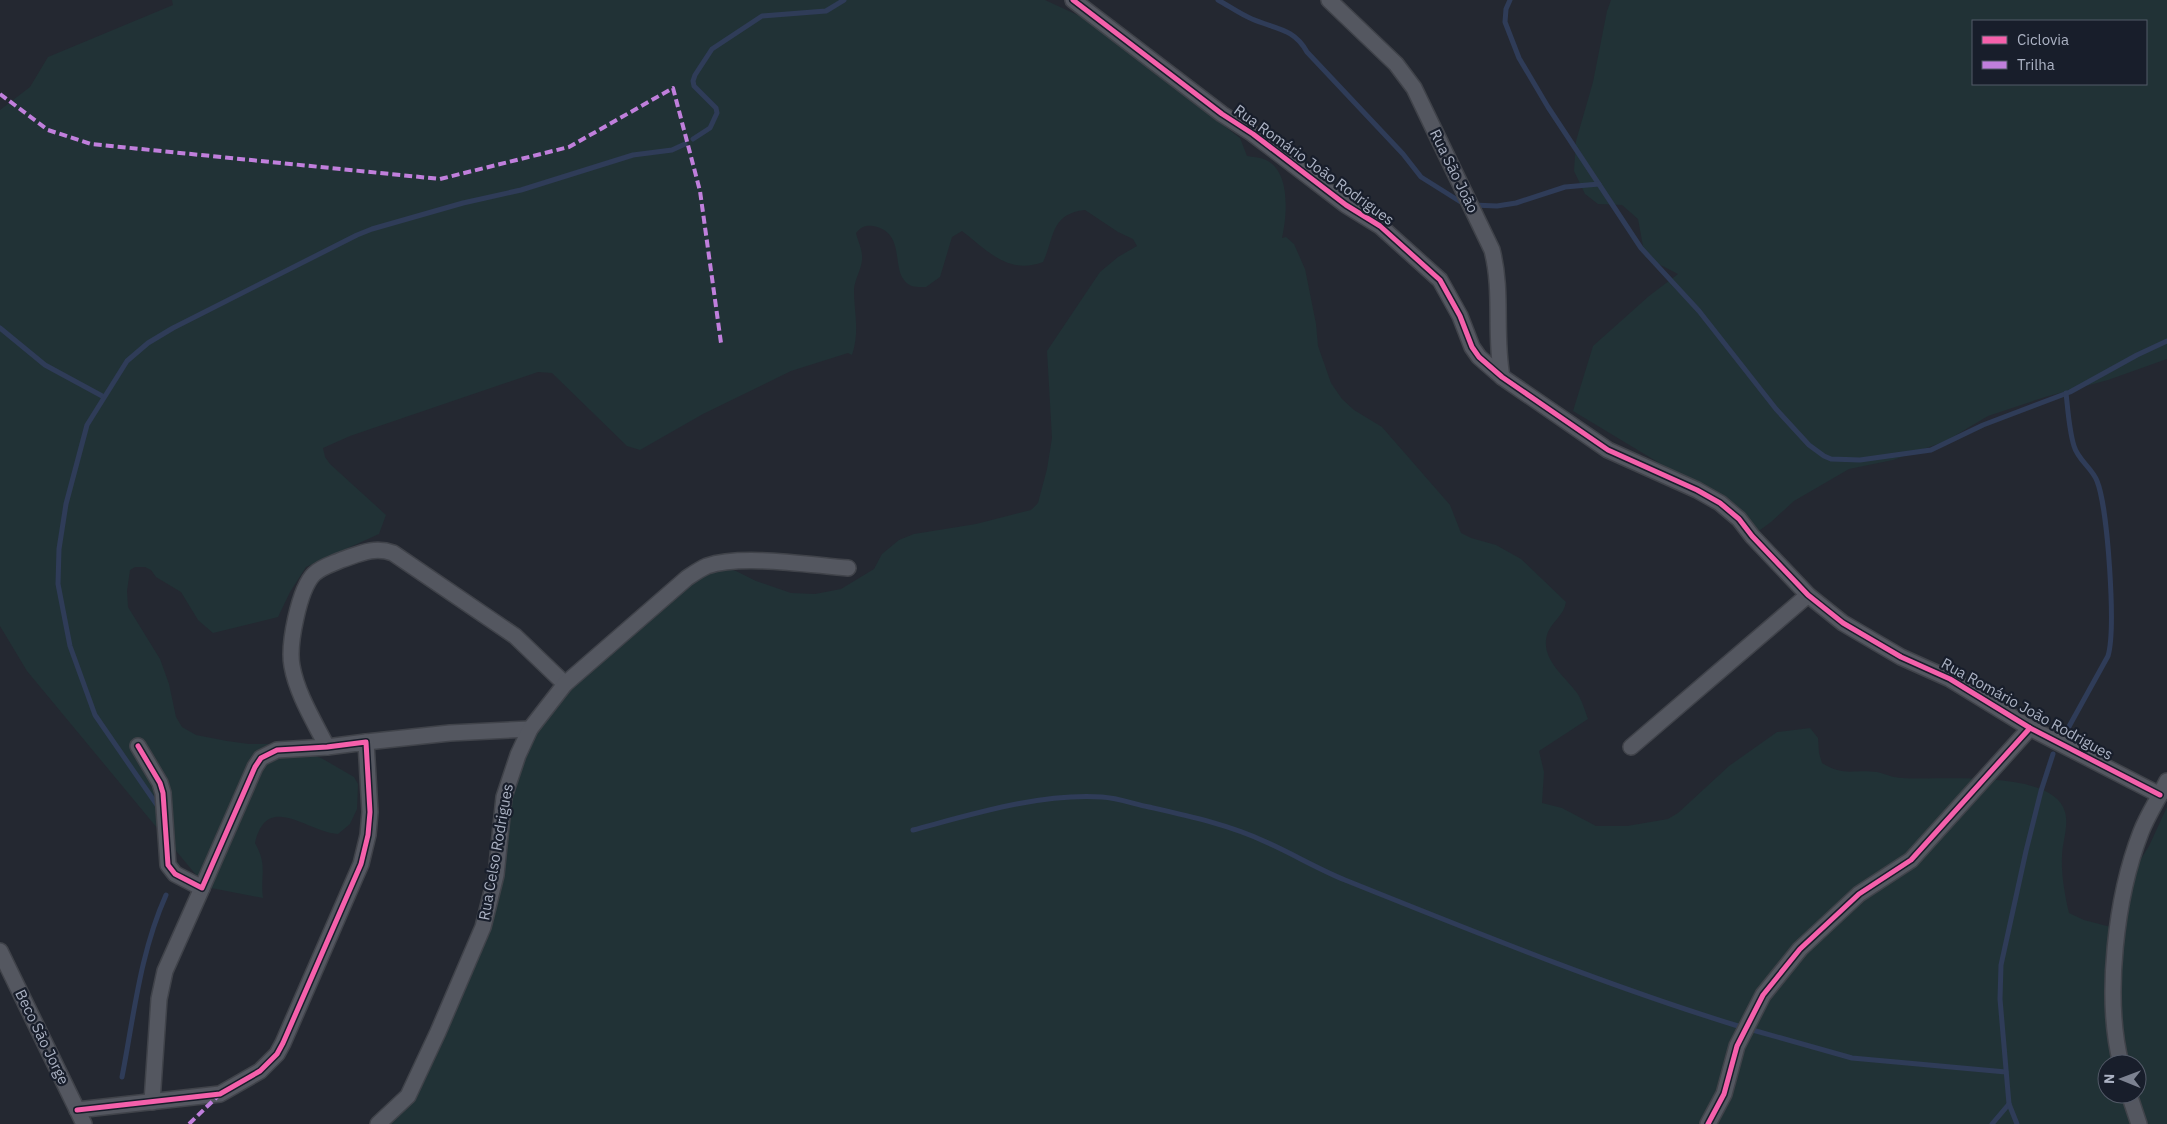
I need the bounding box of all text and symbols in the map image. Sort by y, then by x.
legend [1972,20,2147,85]
text: Ciclovia [2017,30,2069,49]
text: Trilha [2017,55,2055,74]
street label: Rua Romário João Rodrigues [1230,100,1398,229]
street label: Rua São João [1426,126,1483,216]
street label: Rua Romário João Rodrigues [1938,653,2116,764]
street label: Rua Celso Rodrigues [474,782,517,922]
street label: Beco São Jorge [11,986,74,1087]
north arrow [2097,1054,2147,1104]
text: N [2100,1074,2118,1084]

